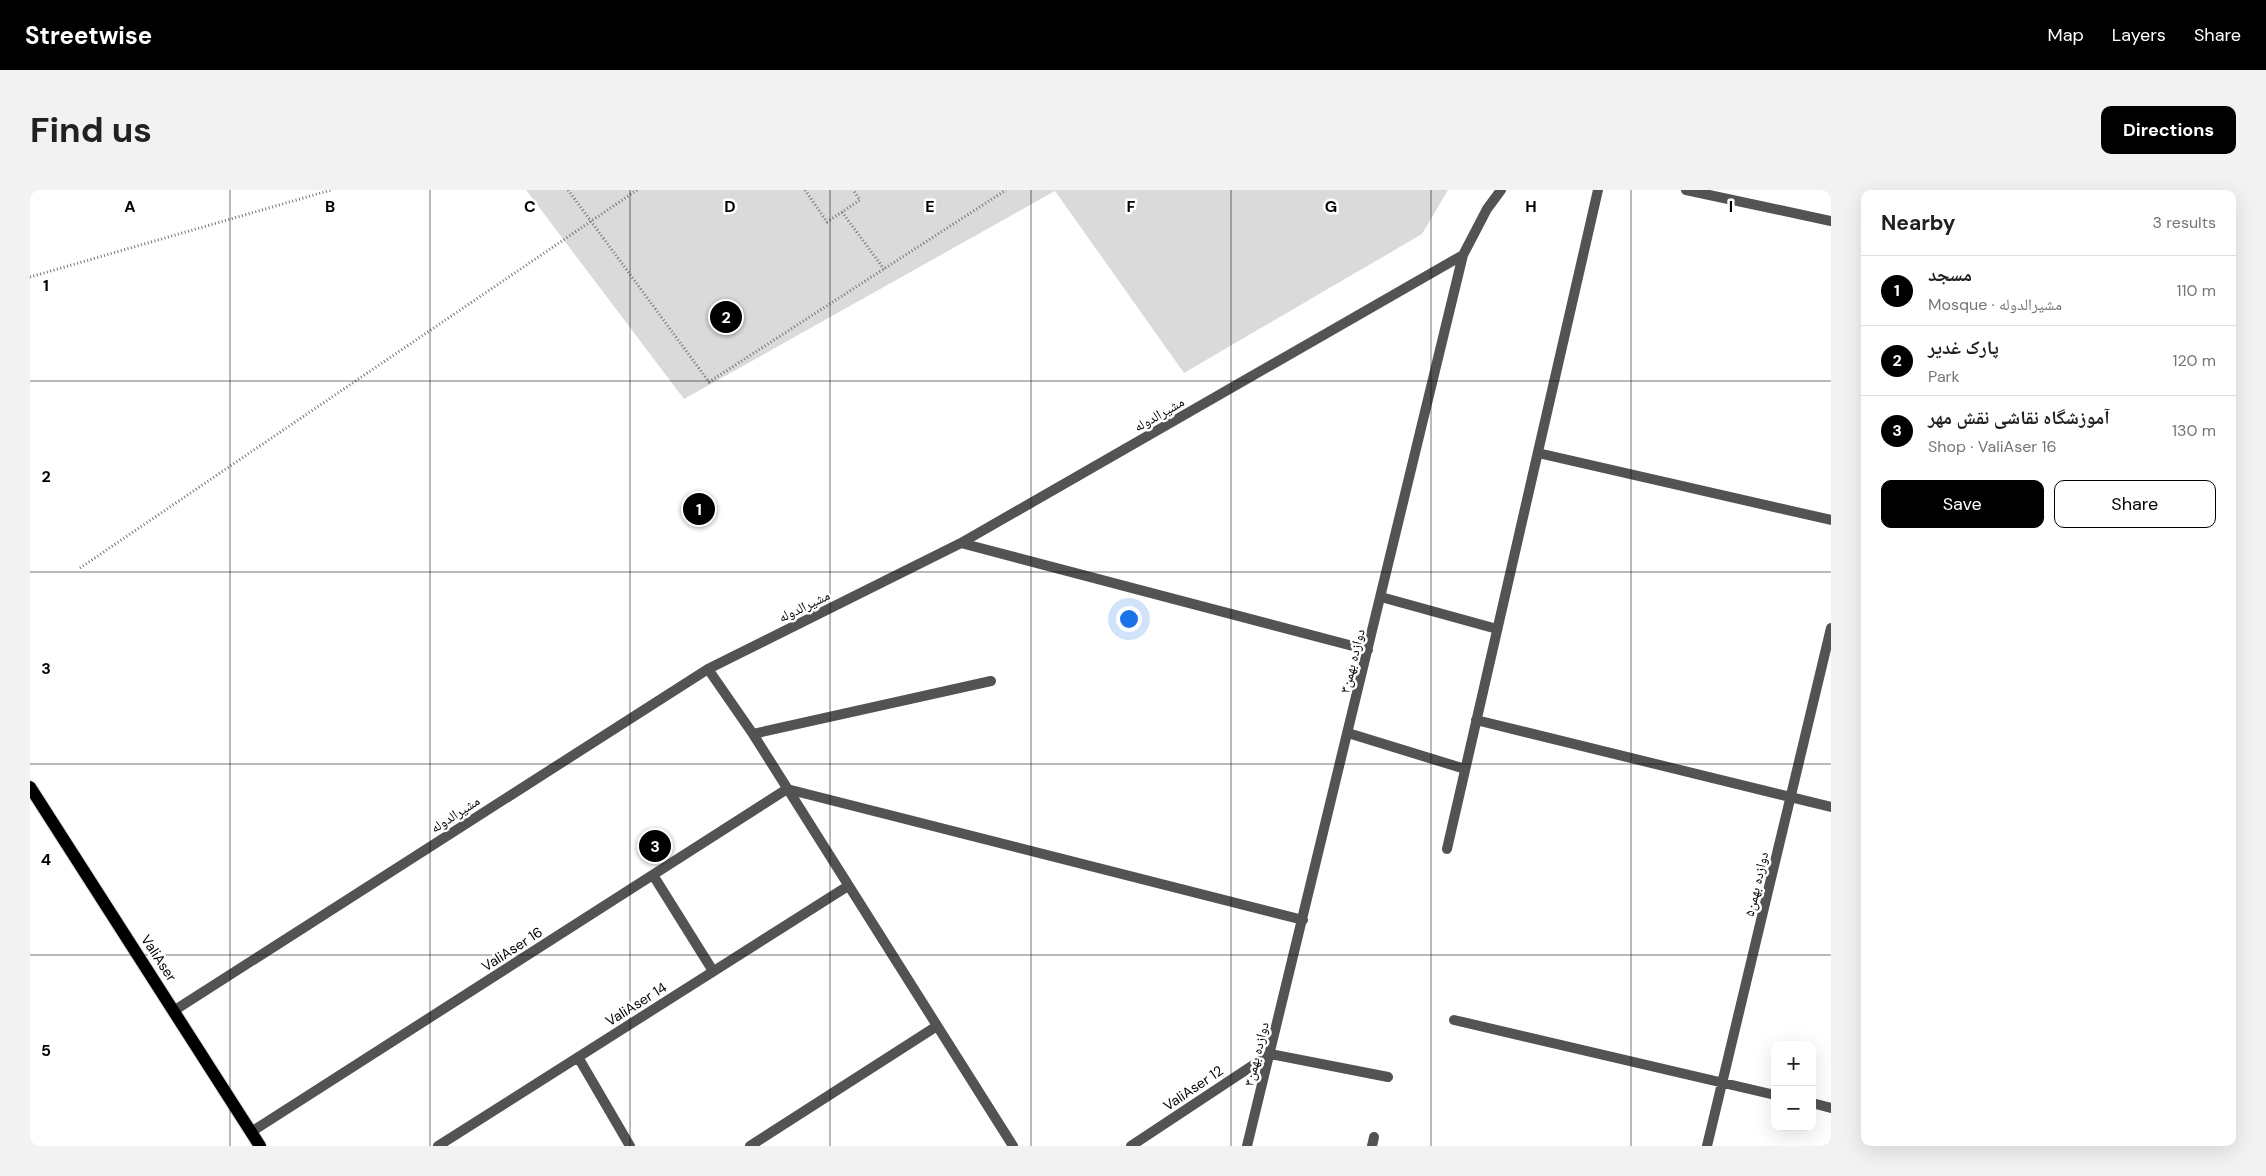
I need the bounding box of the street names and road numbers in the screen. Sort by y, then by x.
street label: مشیرالدوله [1131,392,1187,436]
street label: مشیرالدوله [775,586,833,626]
street label: دوازده بهمن۳ [1335,627,1369,695]
street label: مشیرالدوله [427,791,483,837]
street label: دوازده بهمن۵ [1740,850,1772,918]
street label: ValiAser 16 [478,923,546,975]
street label: ValiAser [137,931,181,985]
street label: ValiAser 14 [602,978,670,1030]
street label: دوازده بهمن۳ [1239,1020,1273,1088]
street label: ValiAser 12 [1160,1061,1226,1115]

